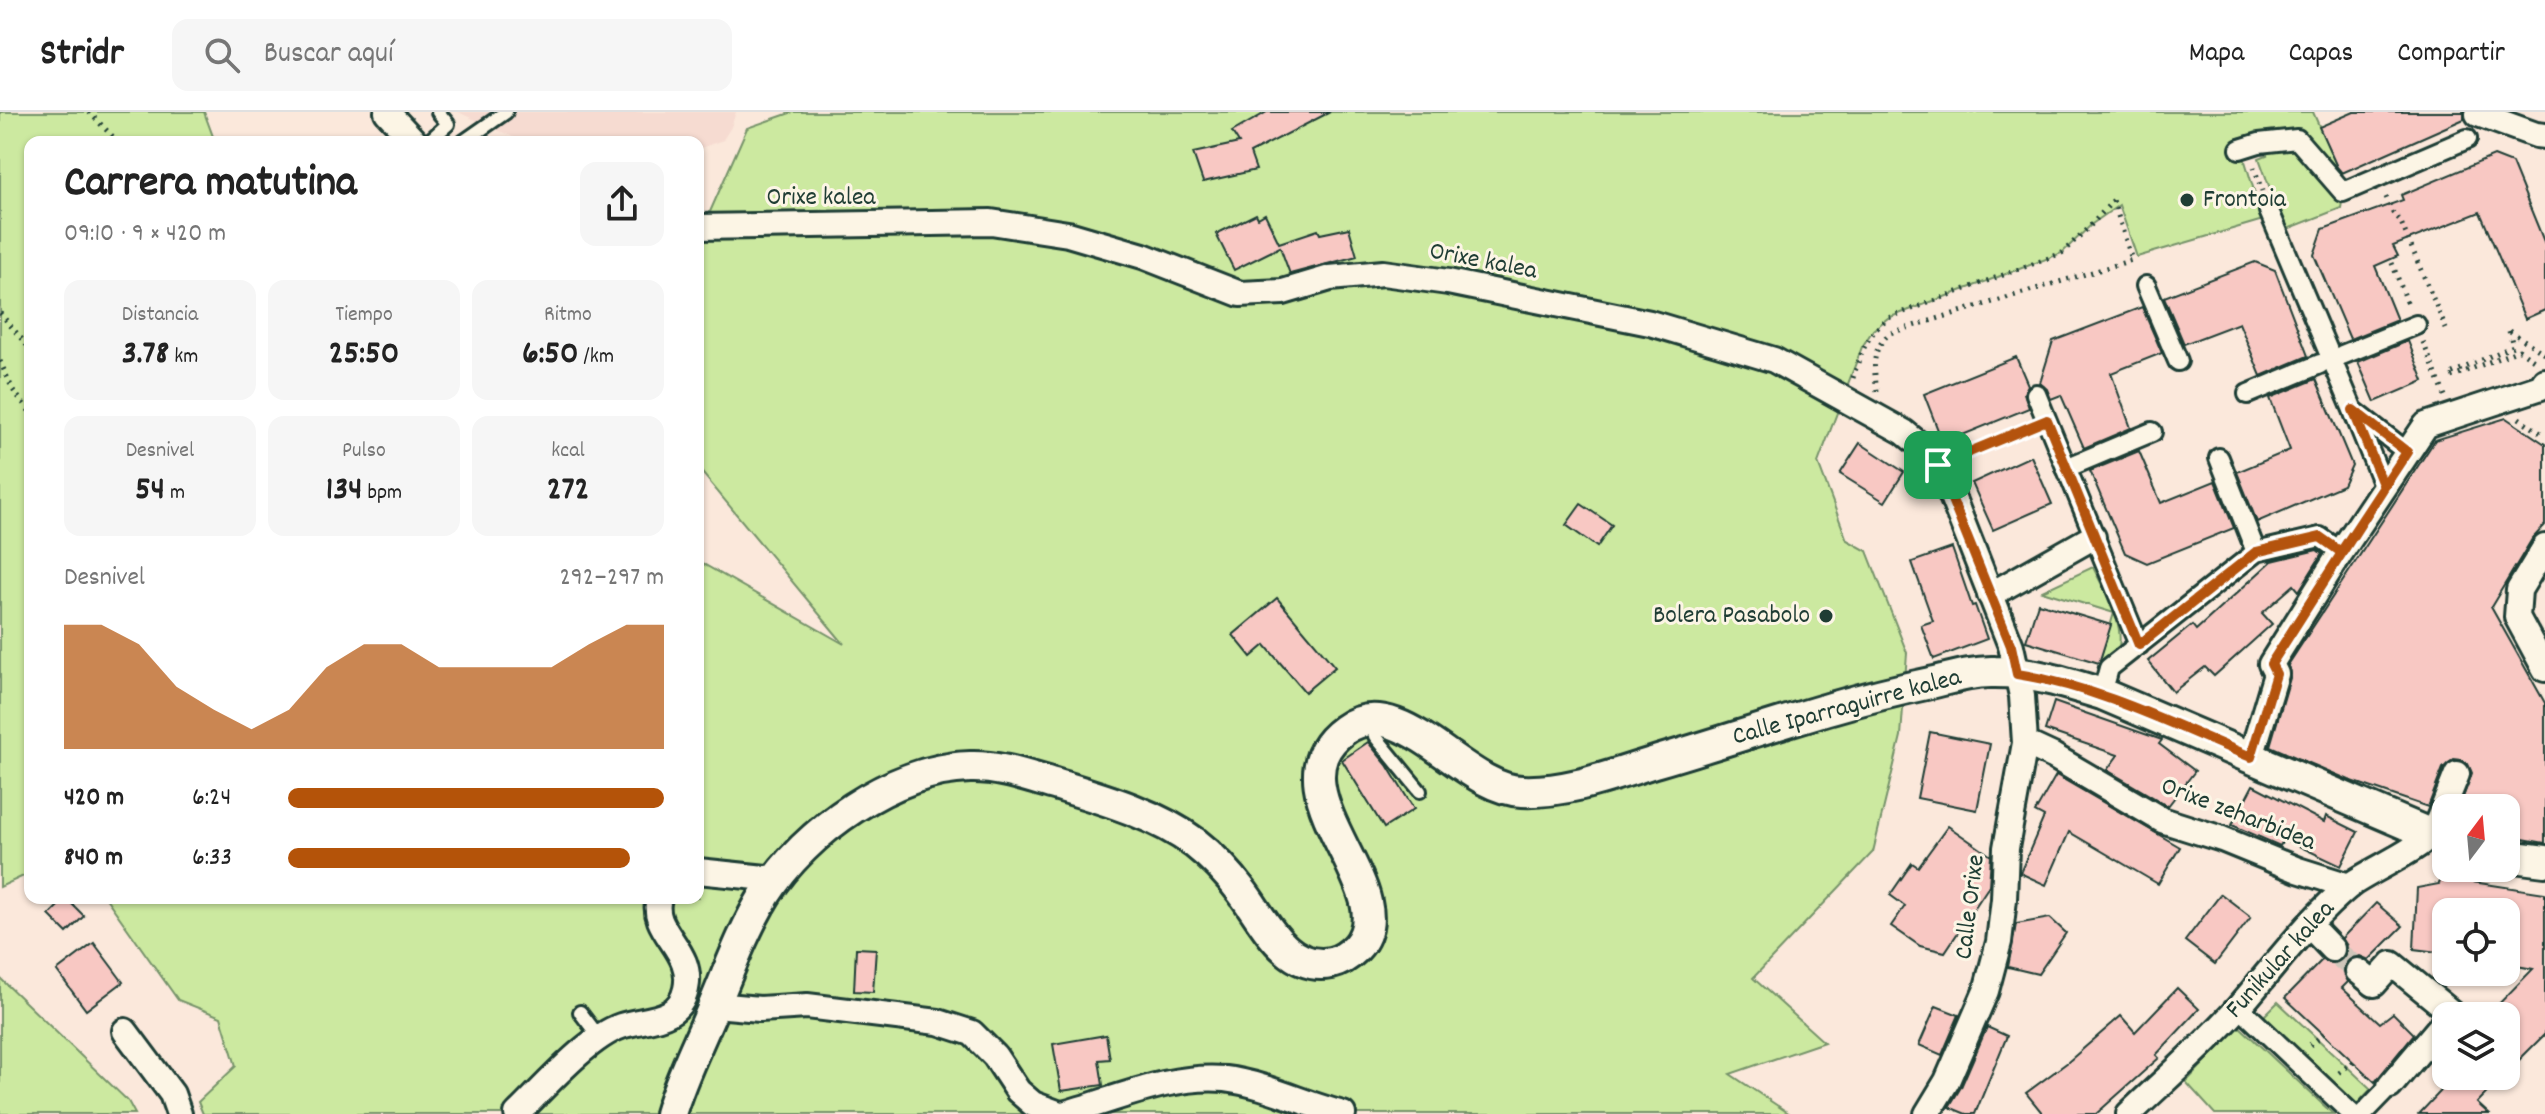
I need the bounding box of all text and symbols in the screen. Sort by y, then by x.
search box [172,19,732,91]
text: Stridr [40,28,124,83]
icon: search [200,33,244,77]
text: Buscar aquí [264,34,394,77]
text: Mapa [2189,35,2244,75]
text: Capas [2288,35,2353,75]
text: Compartir [2397,35,2505,75]
text: Carrera matutina [64,154,357,217]
button: share [580,162,664,246]
street label: Orixe kalea [766,180,876,217]
place label: Frontoia [2203,182,2287,219]
marker: Frontoia [2178,191,2196,209]
text: 09:10 · 9 × 420 m [64,216,226,253]
street label: Orixe kalea [1426,233,1541,291]
text: Distancia [122,300,198,331]
text: Tiempo [335,300,393,331]
text: Ritmo [544,300,592,331]
text: 3.78 [122,331,169,380]
text: 25:50 [329,331,399,380]
text: 6:50 [522,331,579,380]
text: km [169,342,198,373]
text: /km [579,342,614,373]
pin [1904,431,1972,499]
text: Desnivel [126,436,194,467]
text: Pulso [342,436,386,467]
text: kcal [551,436,585,467]
icon: arrive [1916,443,1960,487]
text: 54 [135,467,165,516]
text: 134 [326,467,362,516]
text: 272 [547,467,589,516]
text: m [165,478,185,509]
text: bpm [362,478,402,509]
text: Desnivel [64,560,145,597]
text: 292–297 m [559,560,664,597]
place label: Bolera Pasabolo [1653,598,1810,635]
marker: Bolera Pasabolo [1817,607,1835,625]
street label: Calle Iparraguirre kalea [1729,659,1966,756]
street label: Orixe zeharbidea [2155,768,2322,862]
text: 420 m [64,780,124,817]
text: 6:24 [192,780,231,817]
north arrow [2432,794,2520,882]
map controls [2432,794,2520,1090]
text: 840 m [64,840,123,877]
text: 6:33 [192,840,232,877]
street label: Calle Orixe [1946,853,1996,961]
street label: Funikular kalea [2218,892,2345,1027]
button: locate [2432,898,2520,986]
button: layers [2432,1002,2520,1090]

